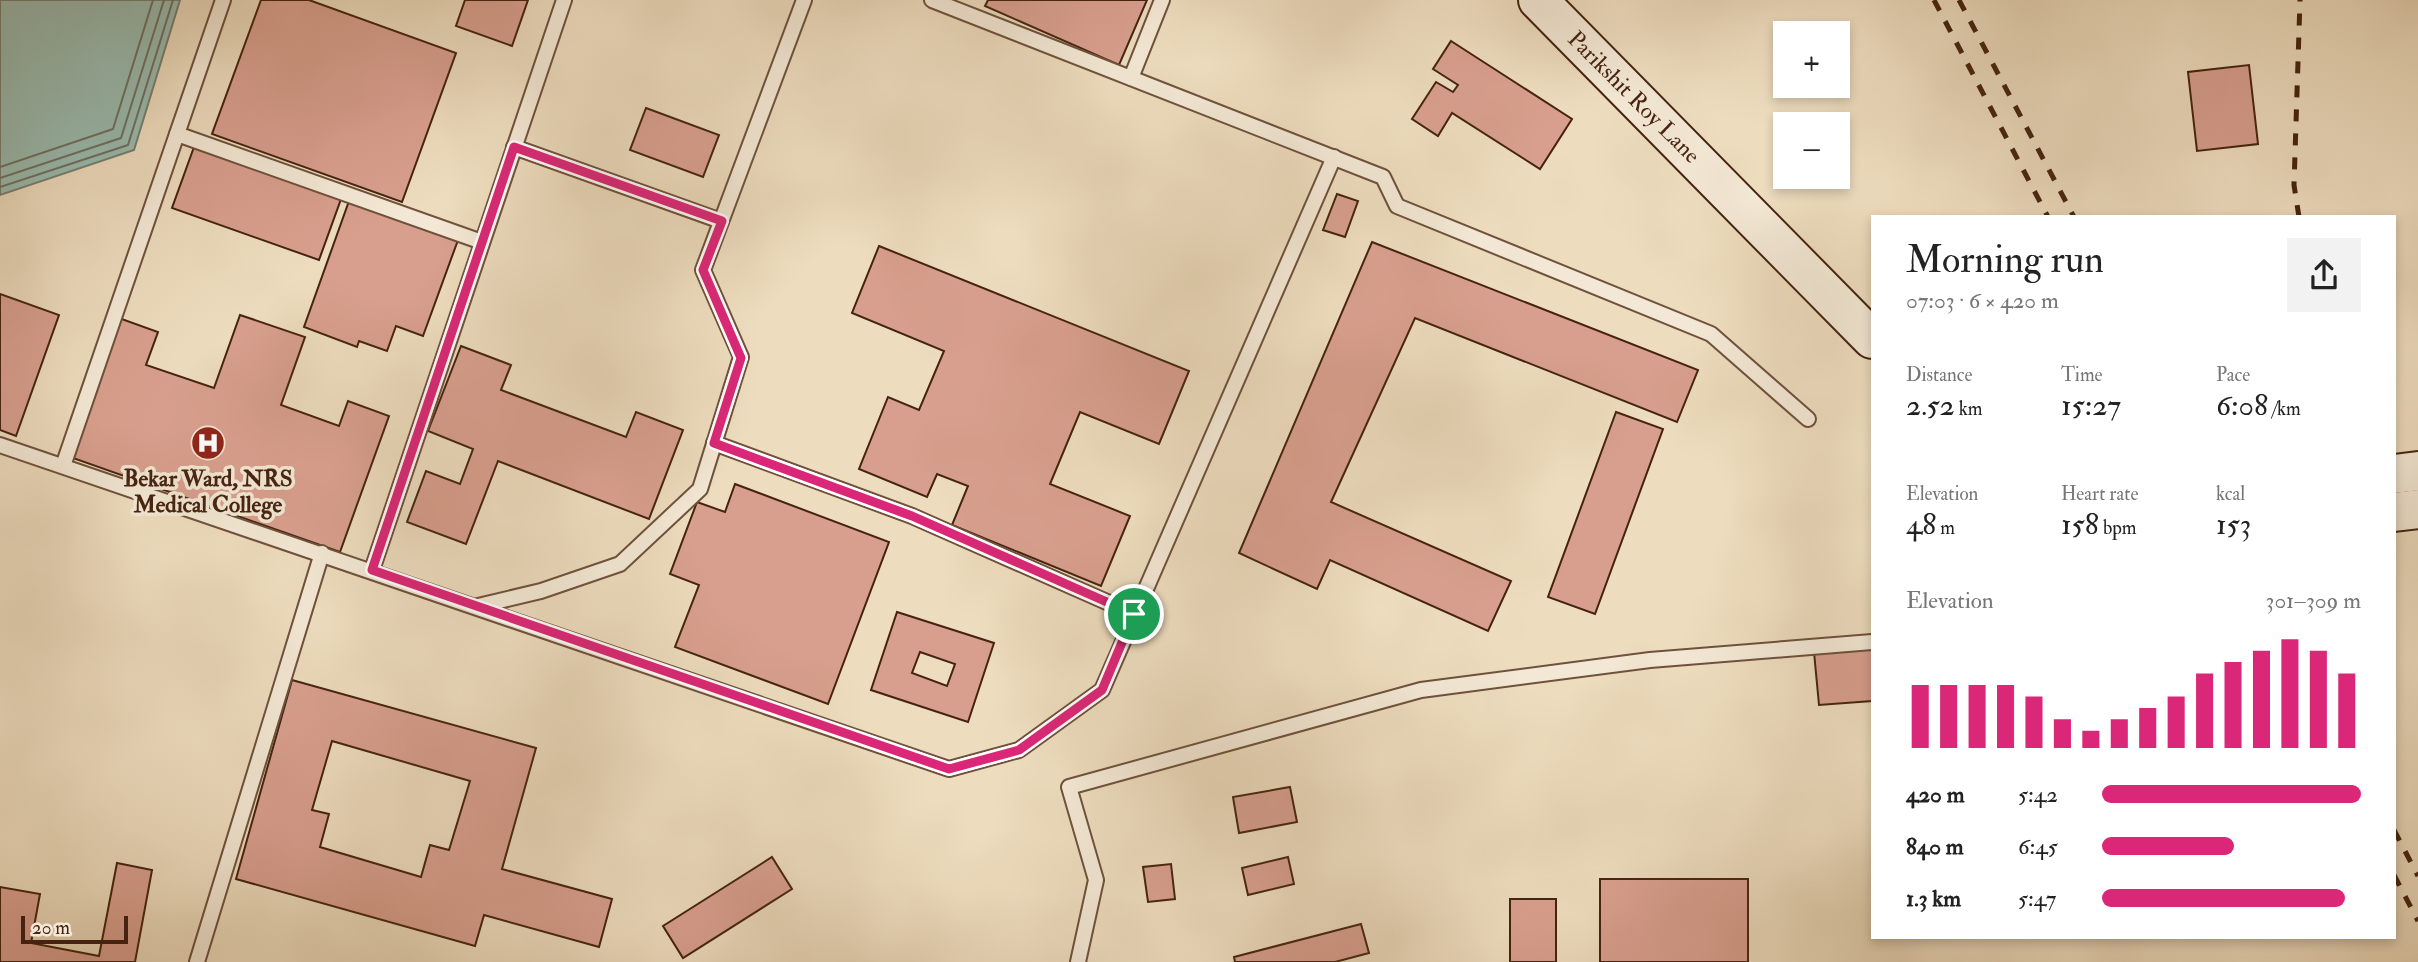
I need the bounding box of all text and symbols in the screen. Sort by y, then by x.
map controls [1773,21,1850,189]
button: + [1773,21,1850,98]
street label: Parikshit Roy Lane [1562,25,1707,170]
button: − [1773,112,1850,189]
text: Morning run [1906,236,2104,284]
button: share [2287,238,2361,312]
text: 07:03 · 6 × 420 m [1906,286,2059,315]
text: Distance [1906,363,1972,387]
text: Time [2061,363,2103,387]
text: Pace [2216,363,2250,387]
text: 2.52 [1906,387,1955,424]
text: 15:27 [2061,387,2121,424]
text: 6:08 [2216,387,2268,424]
text: km [1955,397,1983,421]
text: /km [2268,397,2301,421]
hospital icon: Bekar Ward, NRS Medical College [189,424,227,462]
place label: Bekar Ward, NRS Medical College [123,464,293,520]
text: Elevation [1906,482,1978,506]
text: Heart rate [2061,482,2138,506]
text: kcal [2216,482,2245,506]
text: 48 [1906,506,1936,543]
text: 158 [2061,506,2099,543]
text: 153 [2216,506,2251,543]
text: m [1936,516,1955,540]
text: bpm [2099,516,2137,540]
pin [1104,584,1164,644]
text: Elevation [1906,586,1994,615]
text: 301–309 m [2266,586,2361,615]
icon: arrive [1115,595,1153,633]
text: 420 m [1906,780,1965,809]
text: 5:42 [2018,780,2058,809]
text: 840 m [1906,832,1964,861]
text: 6:45 [2018,832,2058,861]
text: 1.3 km [1906,884,1961,913]
text: 5:47 [2018,884,2056,913]
scale bar [21,913,128,945]
text: 20 m [32,916,70,940]

